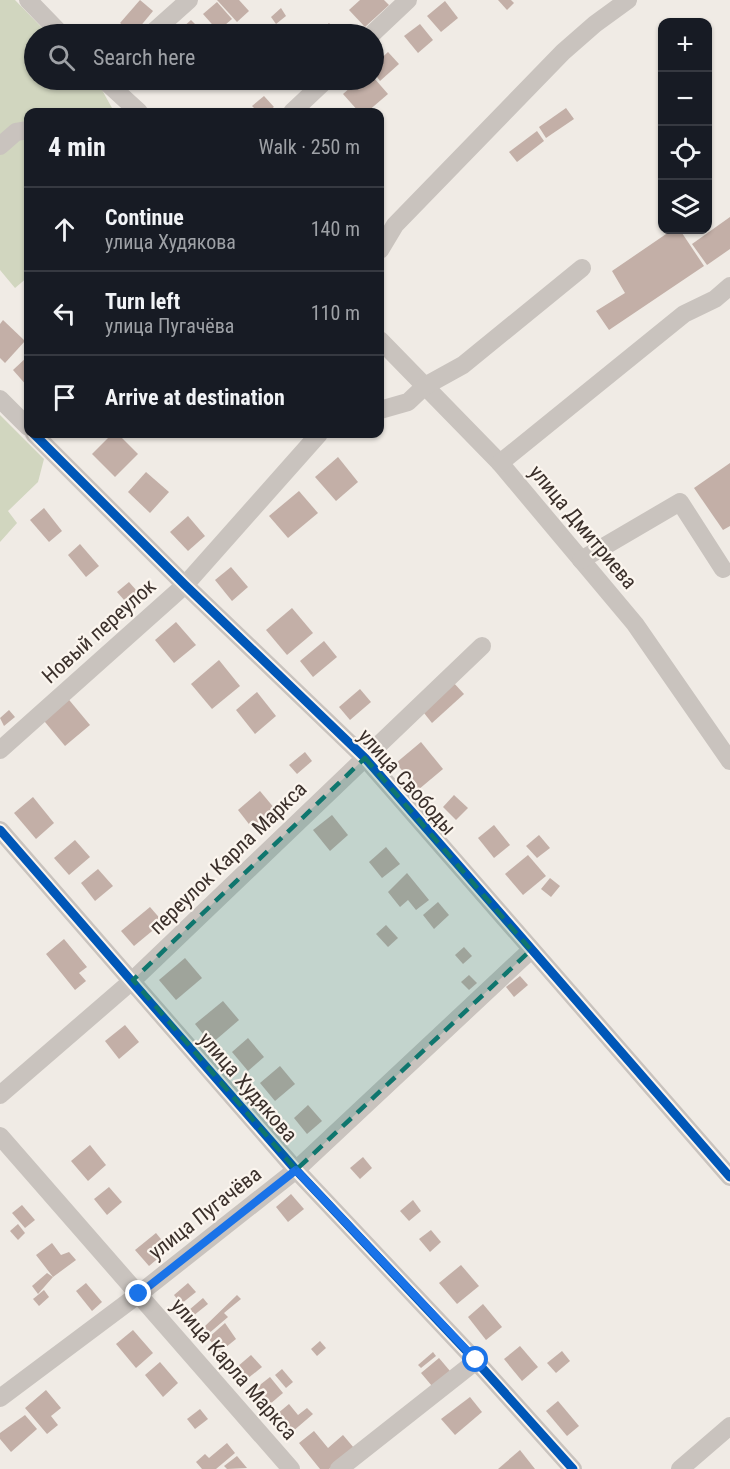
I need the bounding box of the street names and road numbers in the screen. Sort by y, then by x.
street label: улица Дмитриева [524,460,642,594]
street label: Новый переулок [37,574,161,688]
street label: улица Свободы [353,724,461,840]
street label: переулок Карла Маркса [145,777,311,939]
street label: улица Худякова [194,1027,302,1147]
street label: улица Пугачёва [144,1162,266,1264]
street label: улица Карла Маркса [166,1293,302,1445]

